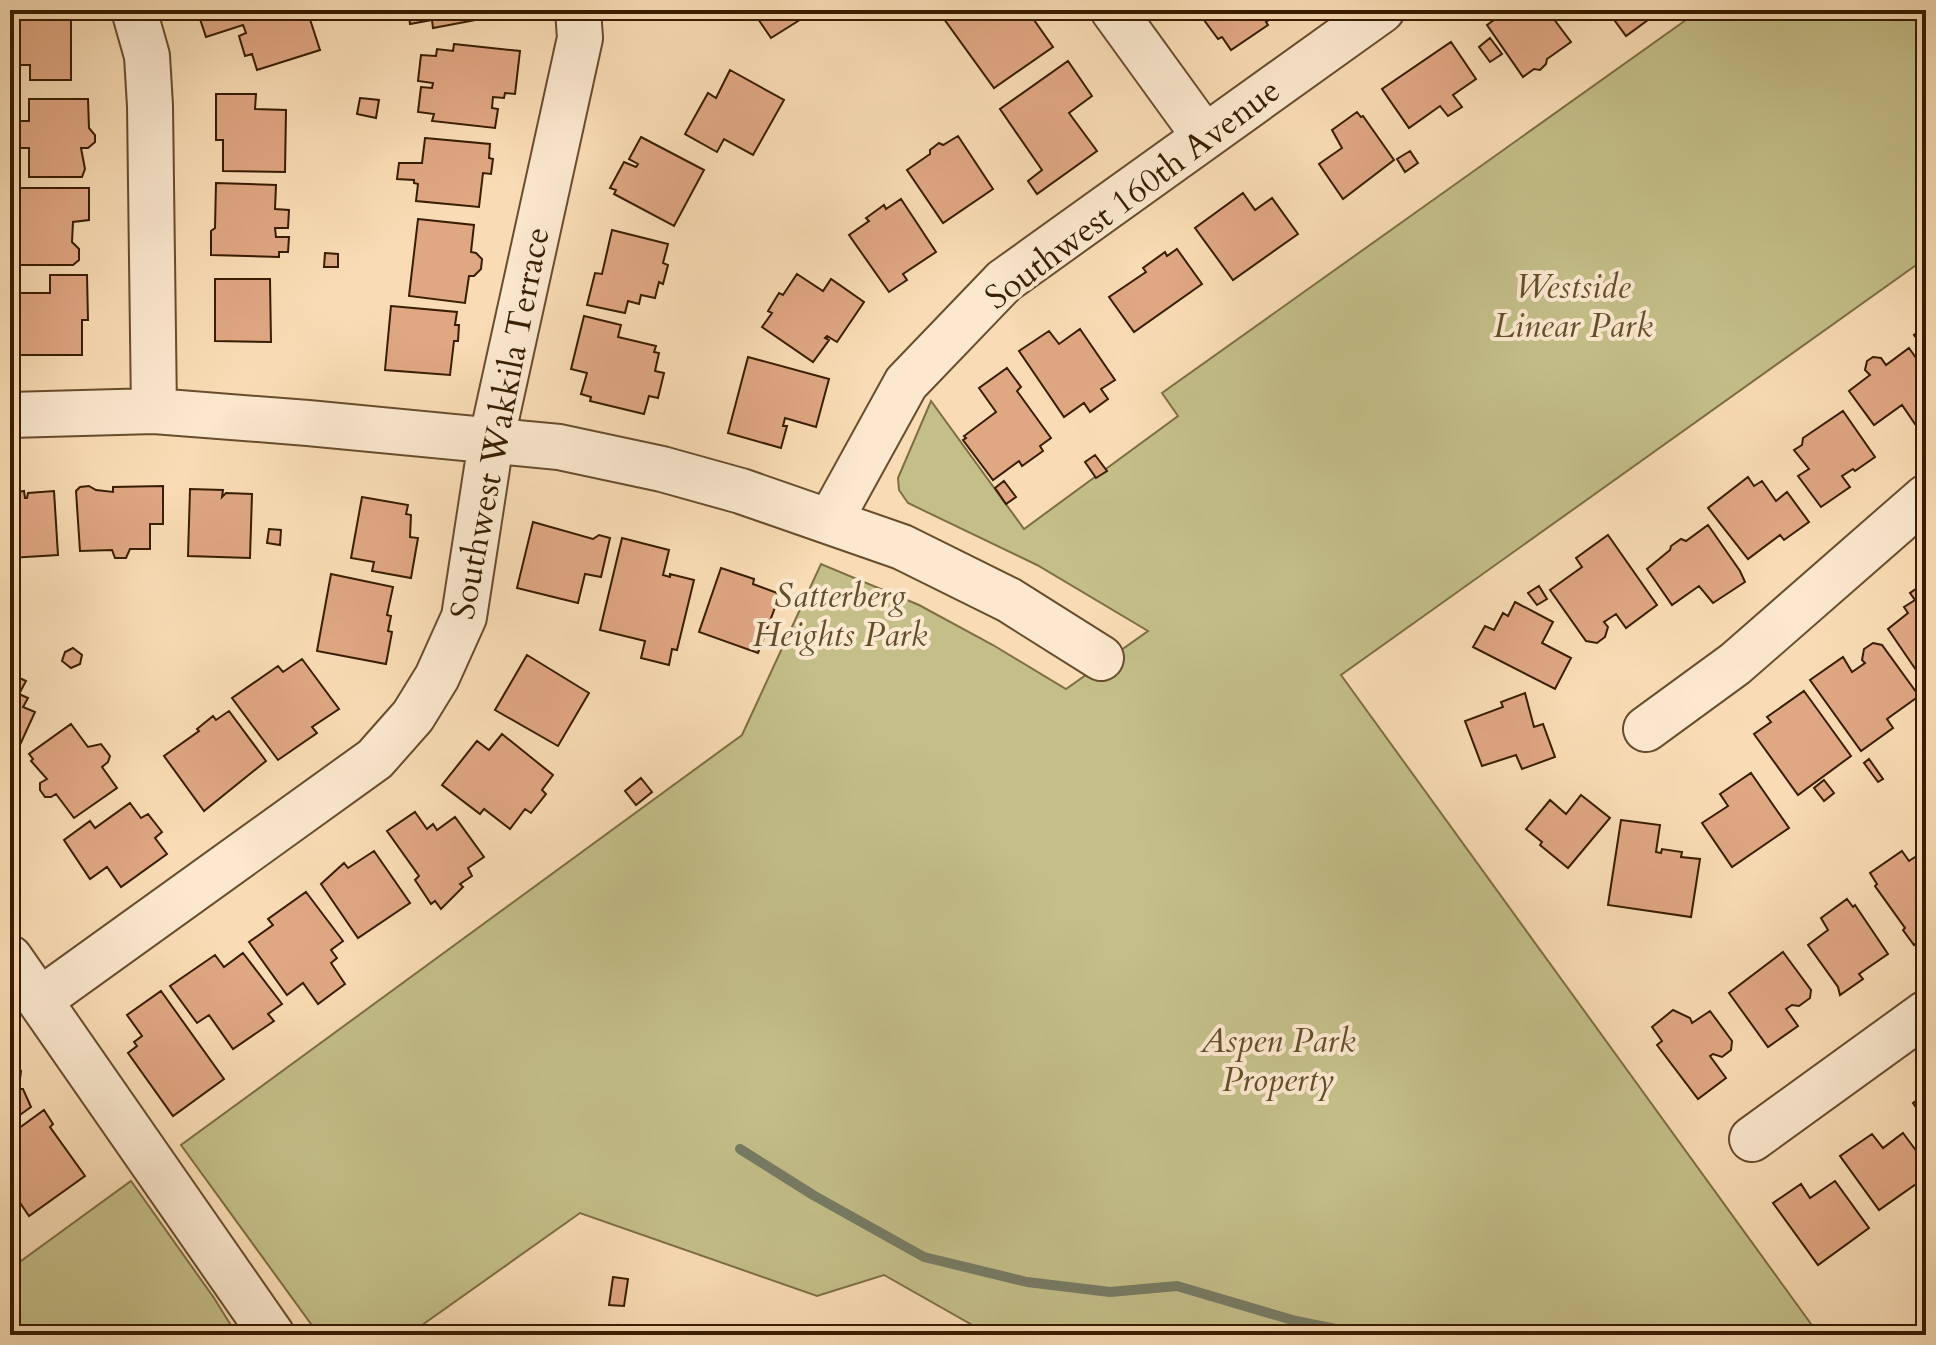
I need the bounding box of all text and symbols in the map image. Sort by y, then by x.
street label: Southwest 160th Avenue [976,68,1290,320]
street label: Southwest Wakkila Terrace [439,223,561,623]
park label: Westside Linear Park [1493,264,1653,349]
park label: Satterberg Heights Park [753,573,928,658]
park label: Aspen Park Property [1199,1018,1356,1103]

